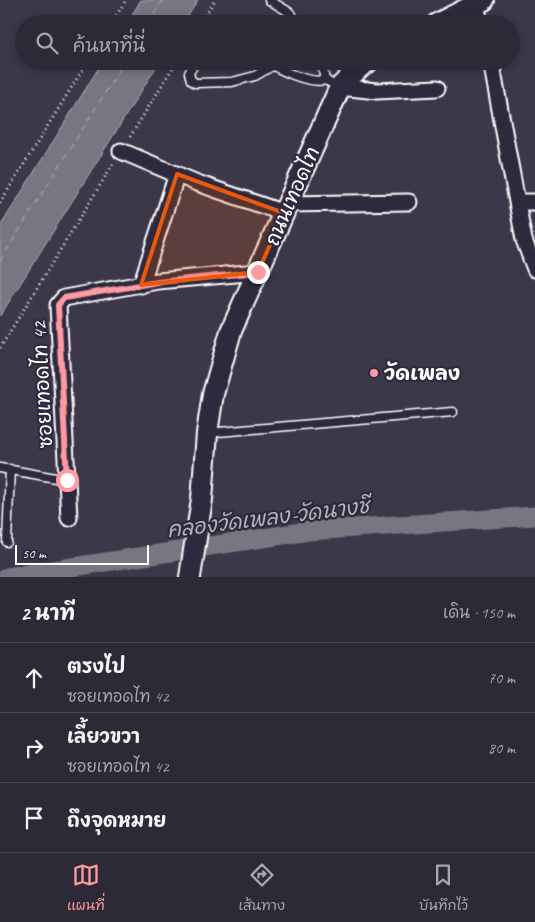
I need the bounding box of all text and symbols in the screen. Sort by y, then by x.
search box [15,15,520,70]
icon: search [33,29,61,57]
text: ค้นหาที่นี่ [73,34,145,58]
street label: ถนนเทอดไท [259,142,325,250]
route end [247,261,270,284]
street label: ซอยเทอดไท 42 [26,319,58,449]
place label: วัดเพลง [384,361,460,386]
marker: วัดเพลง [368,367,380,379]
route start [56,469,79,492]
water label: คลองวัดเพลง-วัดนางชี [165,492,375,543]
scale bar [15,542,149,565]
text: 50 m [22,545,46,562]
text: 2 นาที [20,600,75,626]
text: เดิน · 150 m [443,603,515,623]
text: ตรงไป [67,655,125,679]
icon: ahead [20,664,48,692]
text: 70 m [488,668,515,688]
text: ซอยเทอดไท 42 [67,687,169,707]
text: เลี้ยวขวา [67,725,140,749]
icon: right [20,734,48,762]
text: 80 m [488,738,515,758]
text: ซอยเทอดไท 42 [67,757,169,777]
icon: arrive [20,804,48,832]
text: ถึงจุดหมาย [67,809,166,833]
tab: แผนที่ [67,861,105,915]
tab: เส้นทาง [239,861,285,915]
tab: บันทึกไว้ [419,861,468,915]

